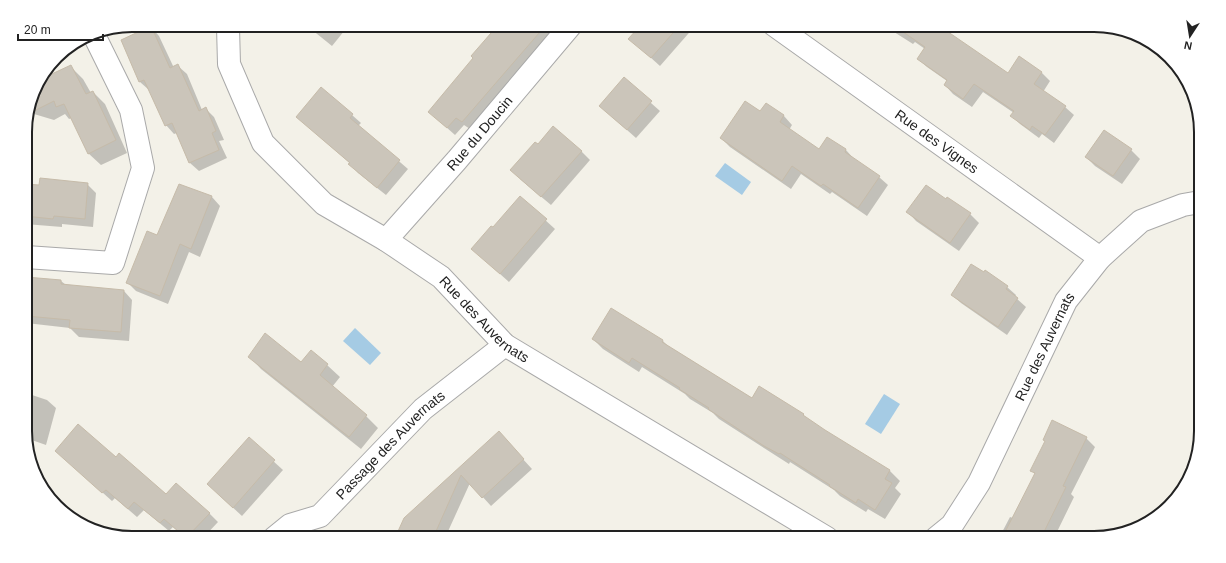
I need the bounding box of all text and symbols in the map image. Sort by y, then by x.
scale bar [18,16,103,42]
north arrow [1170,16,1210,56]
text: 20 m [24,23,51,37]
text: N [1183,39,1193,52]
street label: Rue du Doucin [443,93,516,174]
street label: Rue des Vignes [892,106,982,177]
street label: Rue des Auvernats [436,273,532,366]
street label: Rue des Auvernats [1012,289,1078,403]
street label: Passage des Auvernats [333,387,448,502]

